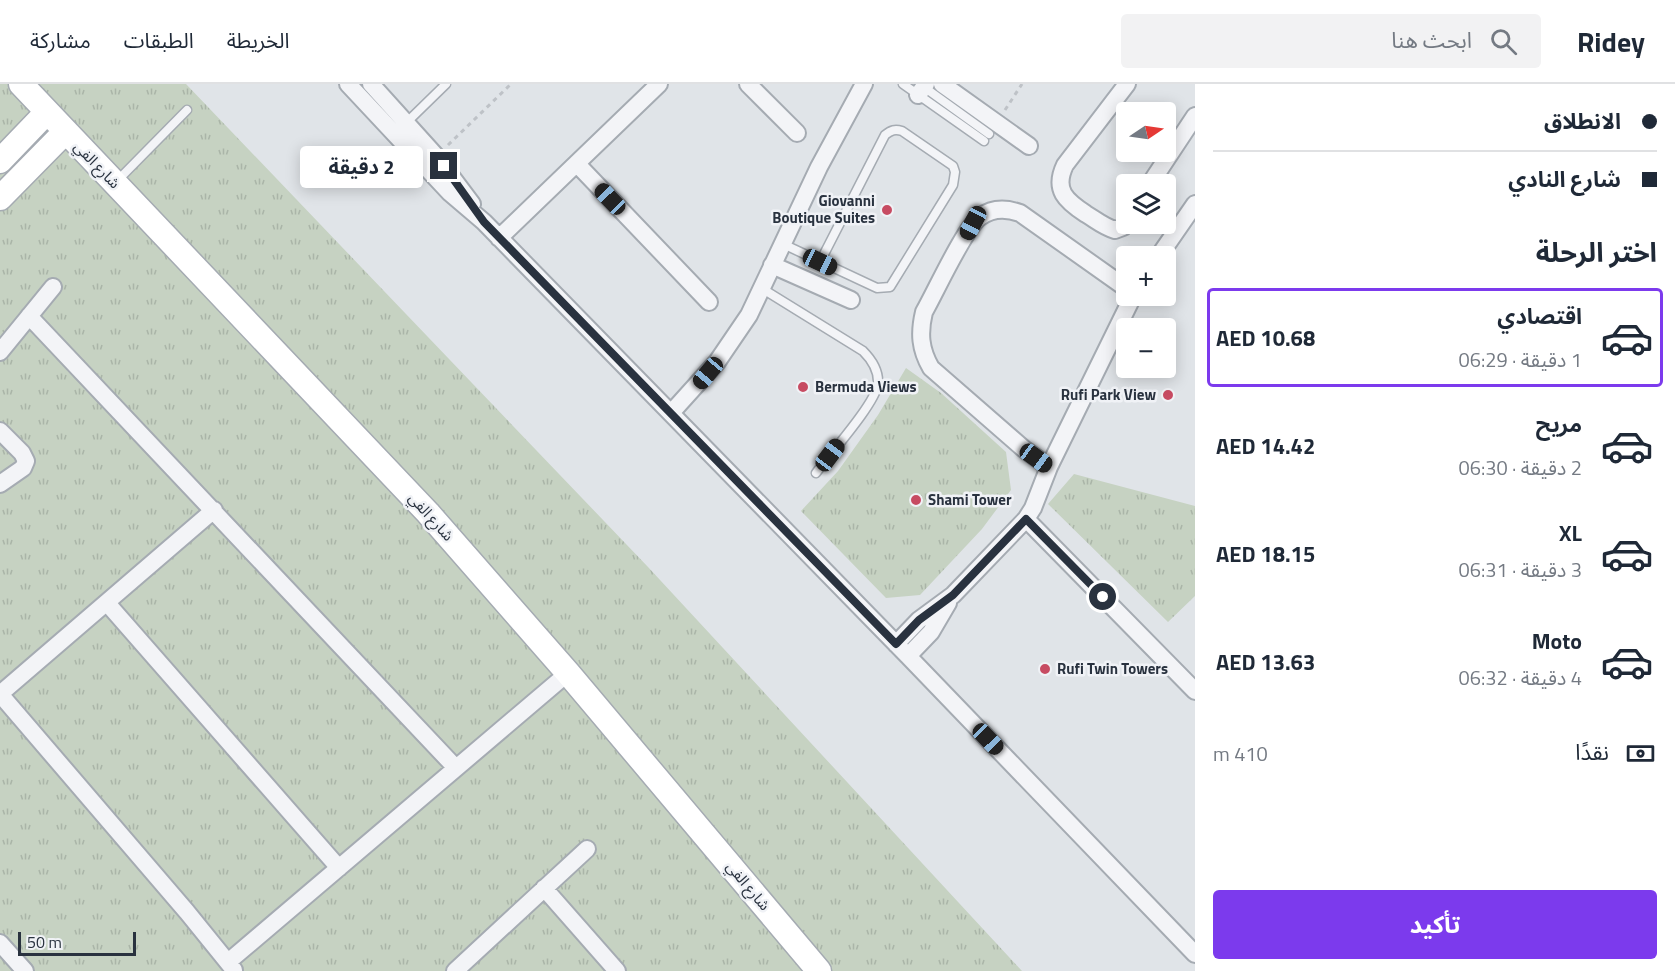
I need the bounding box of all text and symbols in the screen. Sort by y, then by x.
search box [1121,14,1541,68]
text: Ridey [1577,20,1645,63]
text: ابحث هنا [1391,23,1472,57]
text: مشاركة [30,24,91,56]
text: الطبقات [124,24,194,56]
text: الخريطة [227,24,290,56]
icon: search [1487,25,1520,58]
north arrow [1116,102,1176,162]
map controls [1116,102,1176,378]
text: الانطلاق [1544,104,1621,138]
street label: شارع الفي [68,136,126,195]
callout: 2 دقيقة [300,145,423,187]
text: 2 دقيقة [329,151,394,182]
route end [430,152,457,179]
text: شارع النادي [1508,162,1621,196]
button: layers [1116,174,1176,234]
car [591,180,629,218]
place label: Giovanni Boutique Suites [772,189,875,229]
marker: Giovanni Boutique Suites [880,203,894,217]
car [957,203,989,243]
text: اختر الرحلة [1536,231,1657,272]
car [800,246,840,278]
button: + [1116,246,1176,306]
text: اقتصادي [1497,299,1582,333]
icon: car [1600,311,1654,365]
button: − [1116,318,1176,378]
text: AED 10.68 [1216,321,1315,355]
text: 1 دقيقة · 06:29 [1459,344,1582,375]
car [690,353,726,393]
place label: Bermuda Views [815,375,917,398]
marker: Bermuda Views [796,380,810,394]
place label: Rufi Park View [1061,383,1156,406]
marker: Rufi Park View [1161,388,1175,402]
text: مريح [1536,407,1582,441]
icon: car [1600,419,1654,473]
text: AED 14.42 [1216,429,1315,463]
car [812,435,848,475]
car [1016,440,1056,476]
text: 2 دقيقة · 06:30 [1459,452,1582,483]
street label: شارع الفي [403,487,460,547]
place label: Shami Tower [928,488,1012,511]
marker: Shami Tower [909,493,923,507]
text: XL [1559,516,1582,550]
icon: car [1600,527,1654,581]
text: AED 18.15 [1216,537,1315,571]
text: 3 دقيقة · 06:31 [1459,554,1582,585]
route start [1089,583,1116,610]
text: Moto [1532,624,1582,658]
icon: car [1600,635,1654,689]
text: AED 13.63 [1216,645,1315,679]
place label: Rufi Twin Towers [1057,657,1168,680]
marker: Rufi Twin Towers [1038,662,1052,676]
text: 4 دقيقة · 06:32 [1459,662,1582,693]
car [969,720,1007,758]
text: نقدًا [1575,735,1609,769]
icon: cash [1624,737,1657,770]
text: 410 m [1213,738,1268,769]
street label: شارع الفي [720,856,776,916]
button: تأكيد [1213,890,1657,959]
scale bar [18,929,136,956]
text: 50 m [27,930,62,954]

